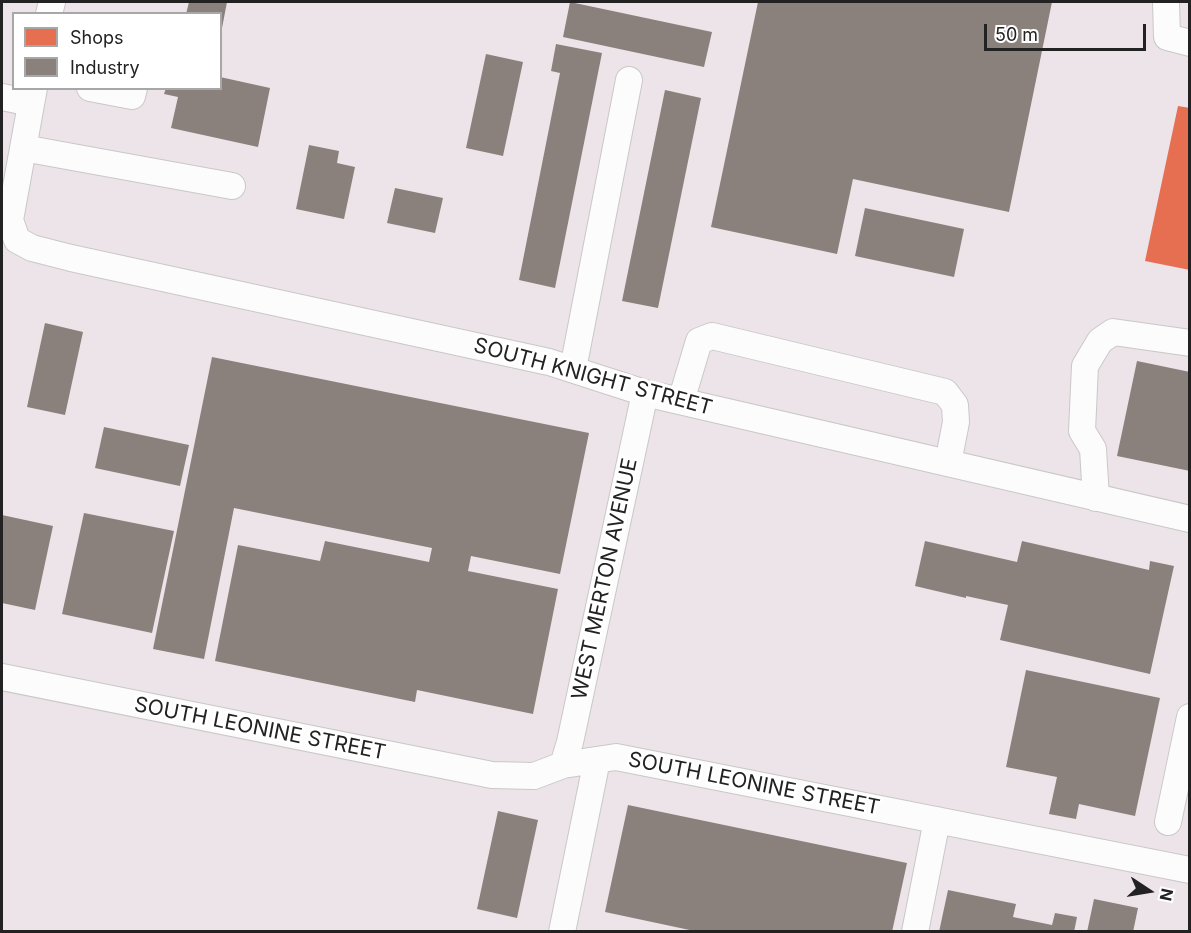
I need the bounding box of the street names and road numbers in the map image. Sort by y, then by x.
street label: SOUTH KNIGHT STREET [471,333,715,421]
street label: WEST MERTON AVENUE [567,456,643,702]
street label: SOUTH LEONINE STREET [132,692,388,766]
street label: SOUTH LEONINE STREET [626,747,882,821]

